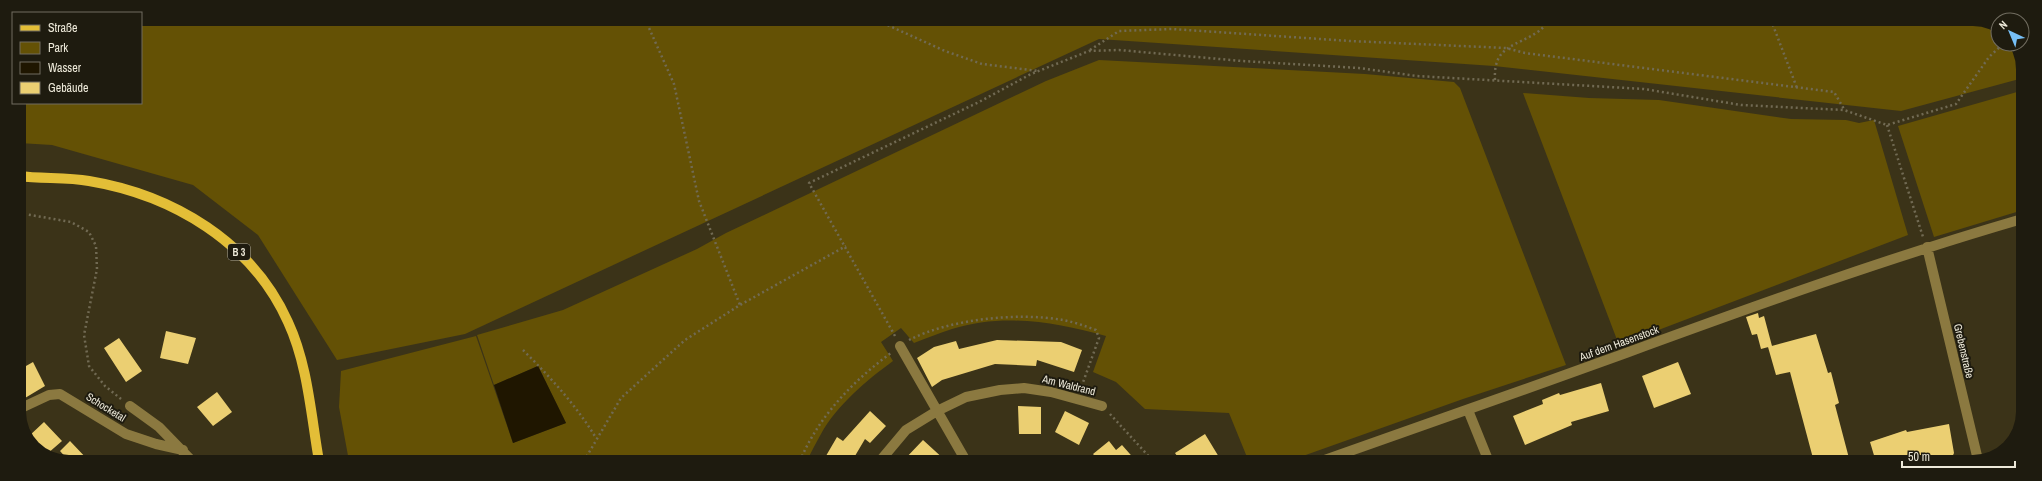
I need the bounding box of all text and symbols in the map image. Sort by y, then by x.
legend [12,12,142,104]
north arrow [1990,12,2030,52]
text: N [1996,18,2010,32]
text: Straße [48,20,78,36]
text: Park [48,40,68,56]
text: Wasser [48,60,82,76]
text: Gebäude [48,80,89,96]
road number: B 3 [228,244,250,260]
street label: Auf dem Hasenstock [1577,322,1661,364]
street label: Grebenstraße [1951,322,1977,380]
street label: Am Waldrand [1040,371,1097,398]
street label: Schocketal [84,389,128,425]
scale bar [1902,443,2015,469]
text: 50 m [1908,449,1930,465]

